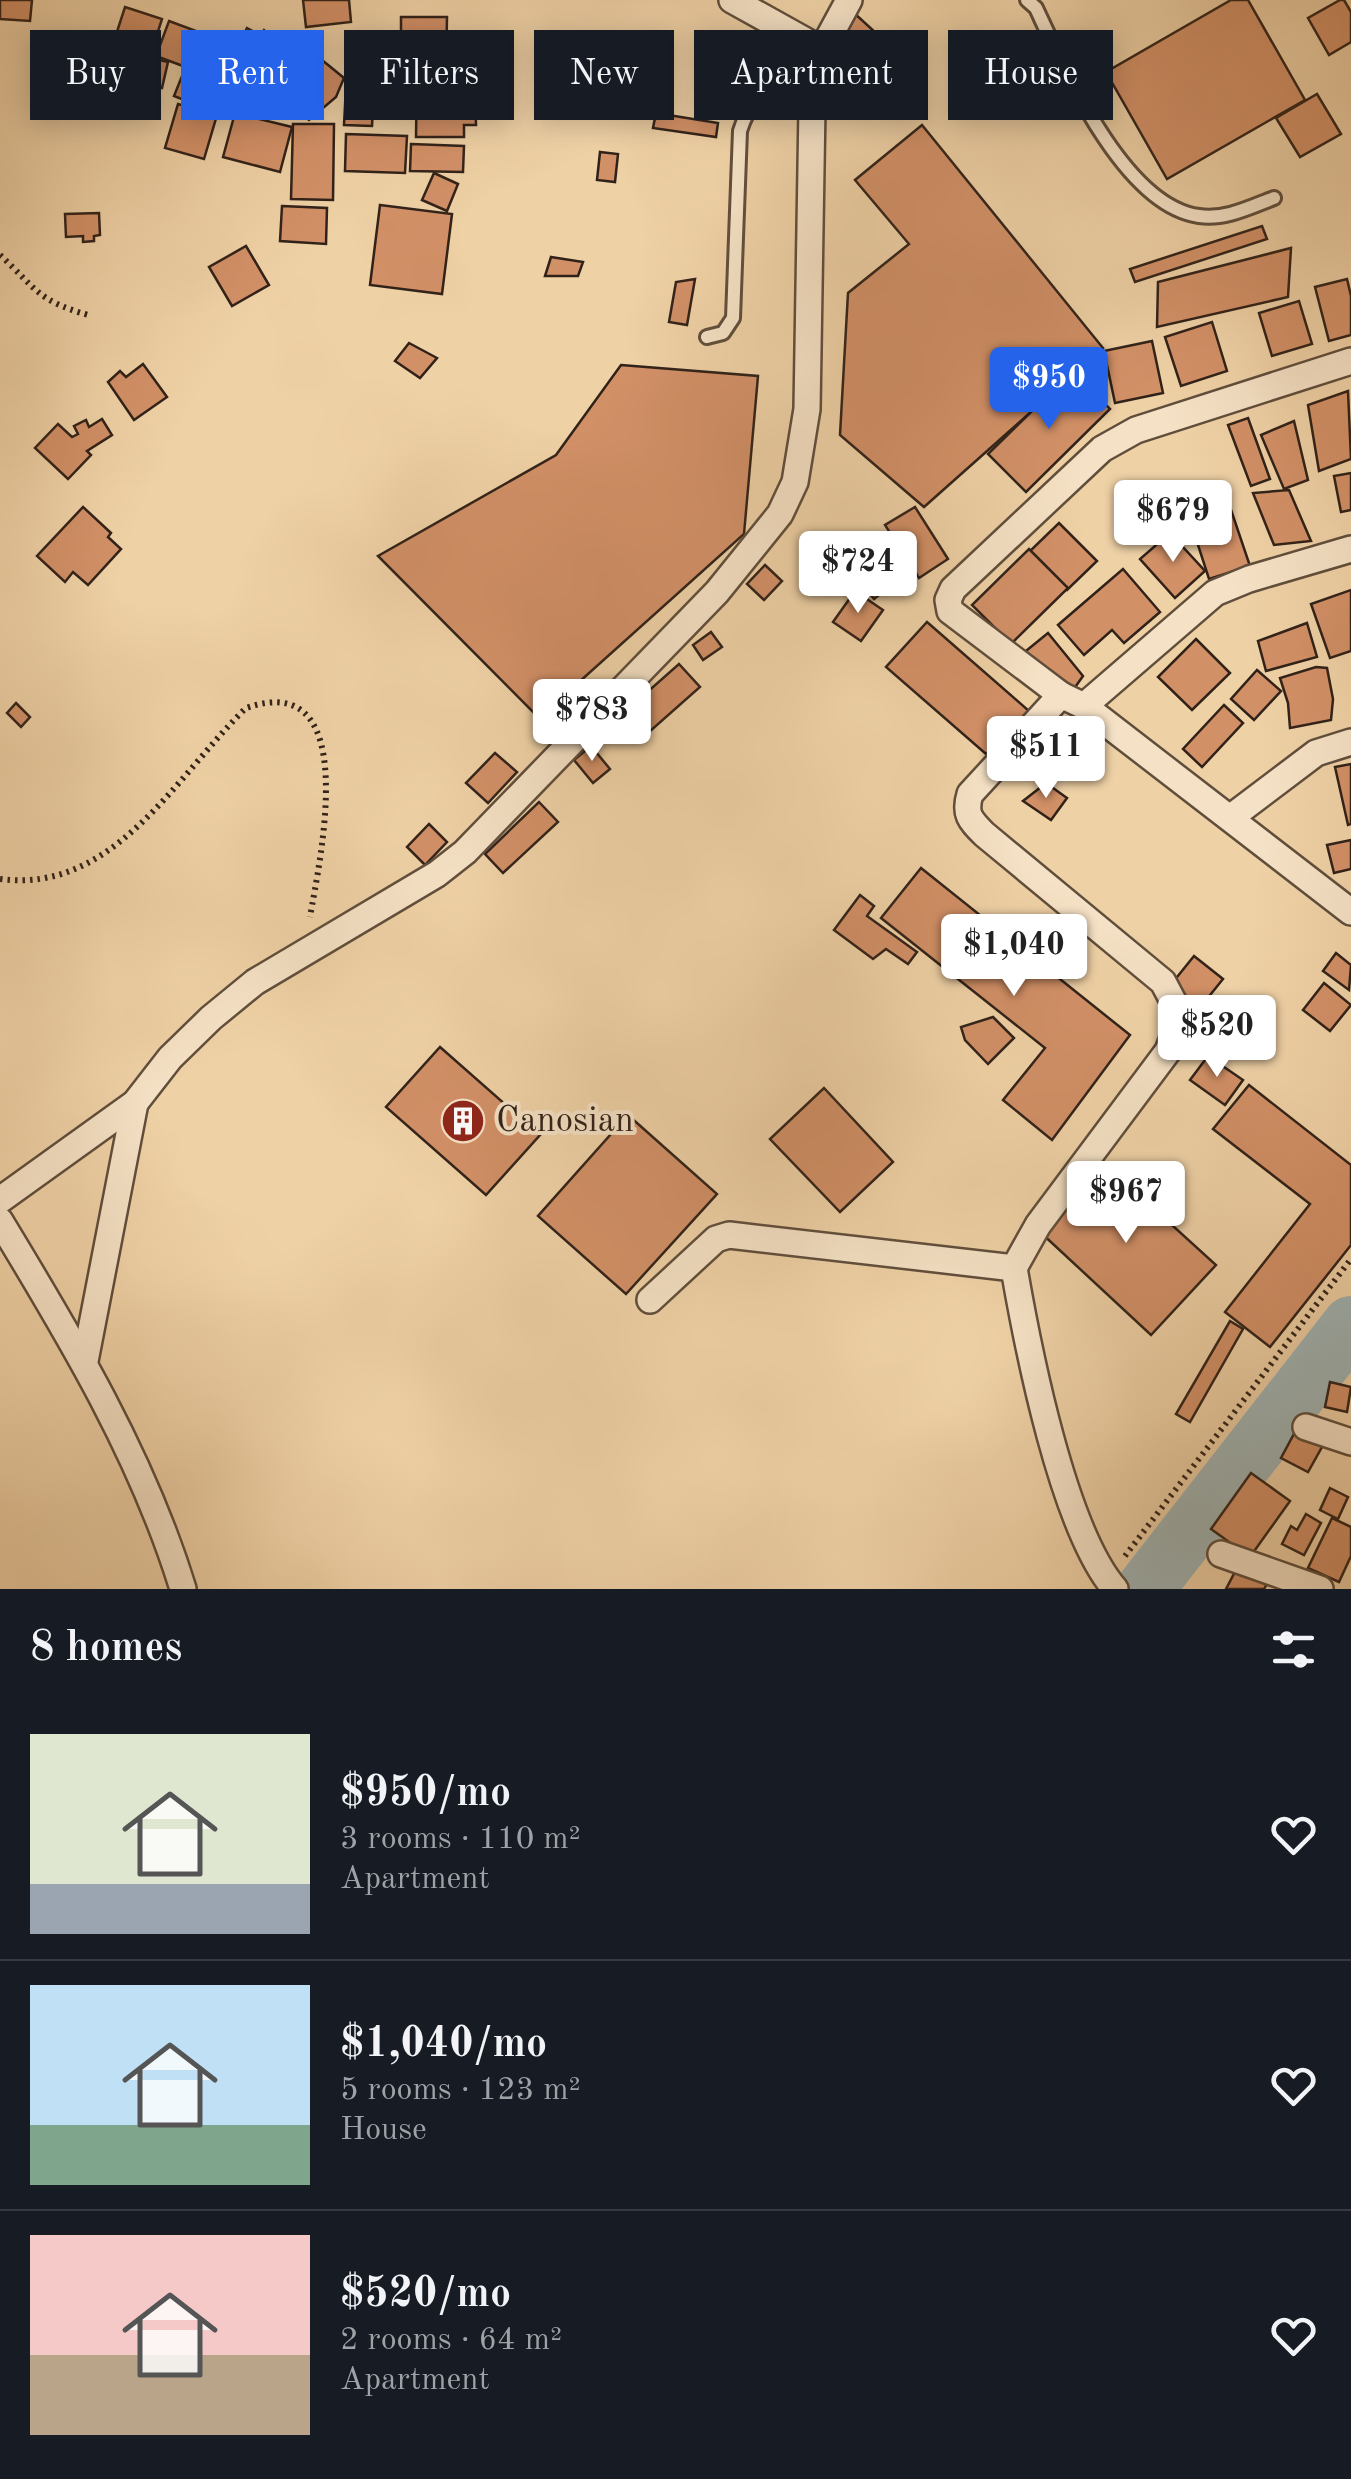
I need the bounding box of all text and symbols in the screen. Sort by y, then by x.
chip: Buy [30,30,161,120]
chip: Rent [181,30,324,120]
chip: Filters [344,30,514,120]
chip: New [534,30,674,120]
chip: Apartment [694,30,928,120]
chip: House [948,30,1113,120]
pin: $950 [990,347,1108,432]
text: $950 [1012,363,1086,395]
pin: $679 [1114,480,1232,565]
text: $679 [1136,496,1210,528]
pin: $724 [799,531,917,616]
text: $724 [821,547,895,579]
pin: $783 [533,679,651,764]
text: $783 [555,695,629,727]
pin: $511 [987,716,1105,801]
text: $511 [1009,732,1083,764]
pin: $1,040 [933,914,1095,999]
text: $1,040 [963,930,1065,962]
pin: $520 [1158,995,1276,1080]
text: $520 [1180,1011,1254,1043]
building icon: Canosian [440,1098,486,1144]
place label: Canosian [496,1104,634,1139]
pin: $967 [1067,1161,1185,1246]
text: $967 [1089,1177,1163,1209]
icon: filters [1266,1622,1321,1677]
text: 8 homes [30,1628,182,1670]
text: $950/mo [340,1773,511,1815]
icon: home [110,1774,230,1894]
icon: heart [1266,1807,1321,1862]
text: 3 rooms · 110 m² [340,1824,581,1856]
text: Apartment [340,1864,490,1896]
text: $1,040/mo [340,2024,547,2066]
icon: home [110,2025,230,2145]
icon: heart [1266,2058,1321,2113]
text: 5 rooms · 123 m² [340,2075,581,2107]
text: House [340,2115,427,2147]
text: $520/mo [340,2274,511,2316]
icon: home [110,2275,230,2395]
icon: heart [1266,2308,1321,2363]
text: 2 rooms · 64 m² [340,2325,562,2357]
text: Apartment [340,2365,490,2397]

